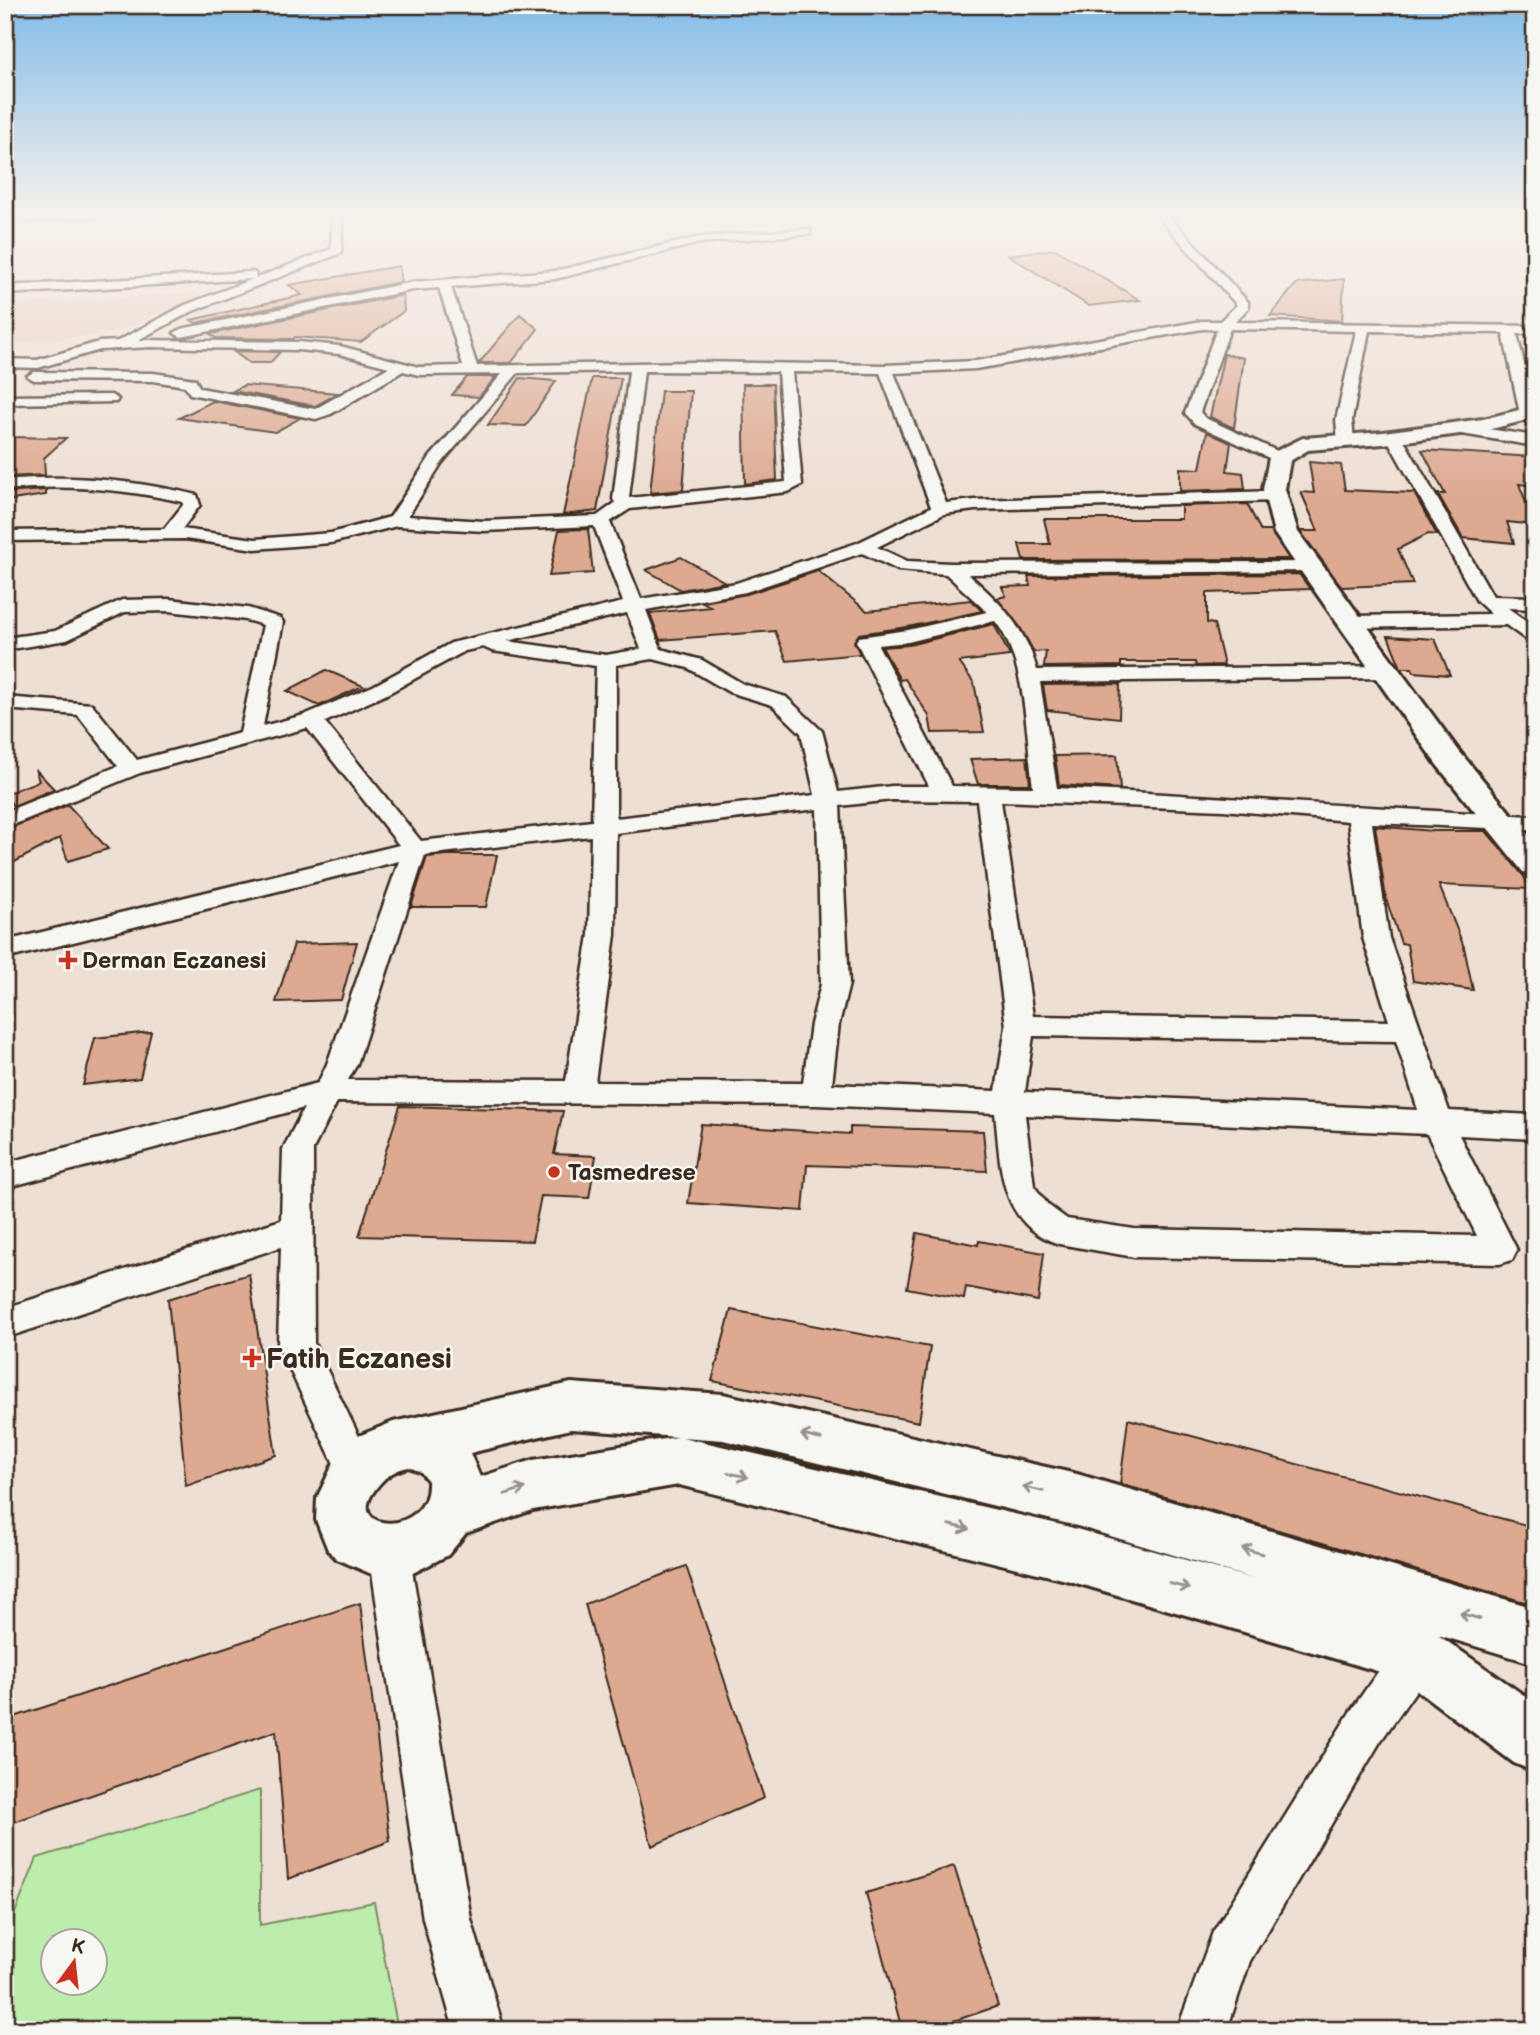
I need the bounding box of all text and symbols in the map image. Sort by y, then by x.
place label: Derman Eczanesi [82,947,266,975]
marker: Derman Eczanesi [60,952,76,968]
place label: Tasmedrese [568,1159,696,1187]
marker: Tasmedrese [546,1164,562,1180]
place label: Fatih Eczanesi [266,1343,452,1376]
marker: Fatih Eczanesi [244,1350,260,1366]
one-way arrow [800,1430,823,1443]
one-way arrow [726,1469,749,1482]
one-way arrow [1022,1482,1045,1495]
one-way arrow [504,1484,526,1497]
one-way arrow [947,1521,970,1535]
one-way arrow [1241,1544,1263,1557]
one-way arrow [1168,1580,1190,1593]
one-way arrow [1459,1608,1481,1621]
north arrow [38,1926,108,1996]
text: K [69,1934,87,1960]

